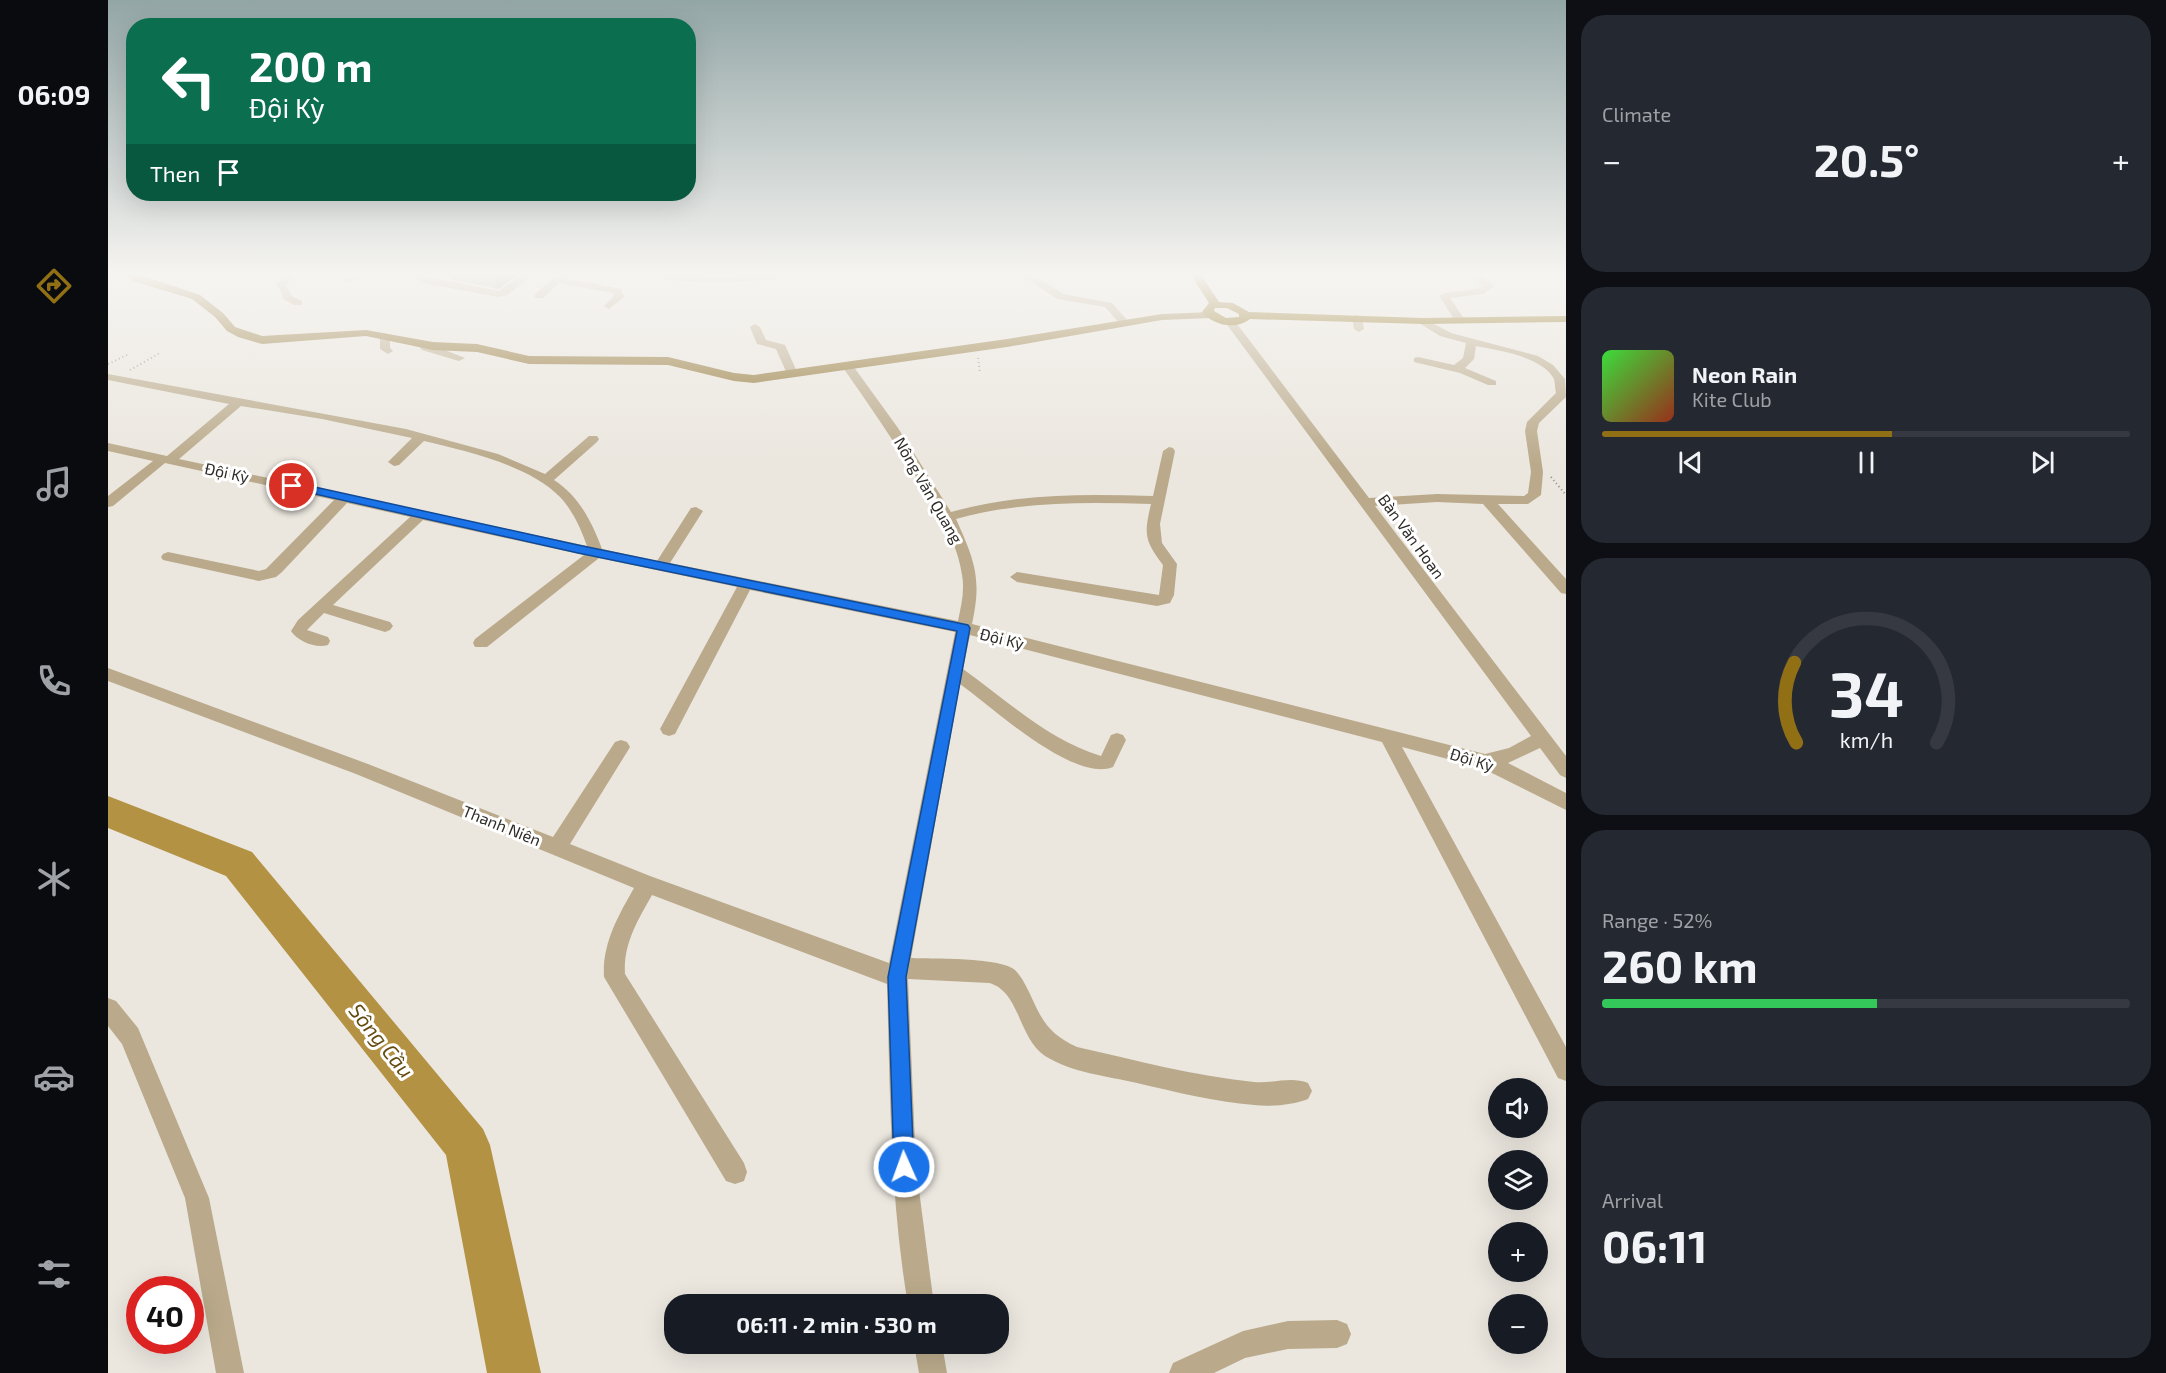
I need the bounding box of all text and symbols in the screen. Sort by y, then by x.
text: 200 m [249,40,372,90]
icon: left [150,42,228,120]
text: 06:09 [18,78,90,110]
text: Đội Kỳ [249,91,325,123]
text: Climate [1602,102,1671,126]
text: 20.5° [1814,132,1919,186]
text: − [1602,140,1621,180]
text: + [2112,140,2130,180]
icon: arrive [212,156,245,189]
text: Then [150,160,200,186]
icon: directions [33,265,75,307]
text: Neon Rain [1692,361,1797,387]
text: Kite Club [1692,387,1772,411]
street label: Nông Văn Quang [890,433,967,547]
icon: previous [1674,446,1707,479]
icon: pause [1850,446,1883,479]
icon: next [2026,446,2059,479]
street label: Đội Kỳ [203,458,251,486]
pin [266,460,317,511]
icon: music [33,463,75,505]
icon: arrive [275,469,308,502]
street label: Bàn Văn Hoan [1375,490,1449,582]
street label: Đội Kỳ [978,623,1027,653]
text: 34 [1828,656,1904,731]
icon: phone [33,660,75,702]
text: km/h [1839,728,1893,753]
street label: Đội Kỳ [1448,743,1497,775]
street label: Thanh Niên [460,801,544,849]
icon: climate [33,858,75,900]
text: Range · 52% [1602,908,1712,932]
text: 260 km [1602,938,1758,992]
water label: Sông Cầu [345,998,419,1082]
icon: car [33,1056,75,1098]
map controls [1488,1078,1548,1354]
button: sound [1488,1078,1548,1138]
position arrow [872,1135,936,1199]
button: layers [1488,1150,1548,1210]
text: Arrival [1602,1188,1663,1212]
text: 06:11 [1602,1218,1707,1272]
button: + [1488,1222,1548,1282]
icon: filters [33,1253,75,1295]
speed limit sign: 40 [126,1276,204,1354]
button: − [1488,1294,1548,1354]
text: 06:11 · 2 min · 530 m [736,1311,937,1337]

